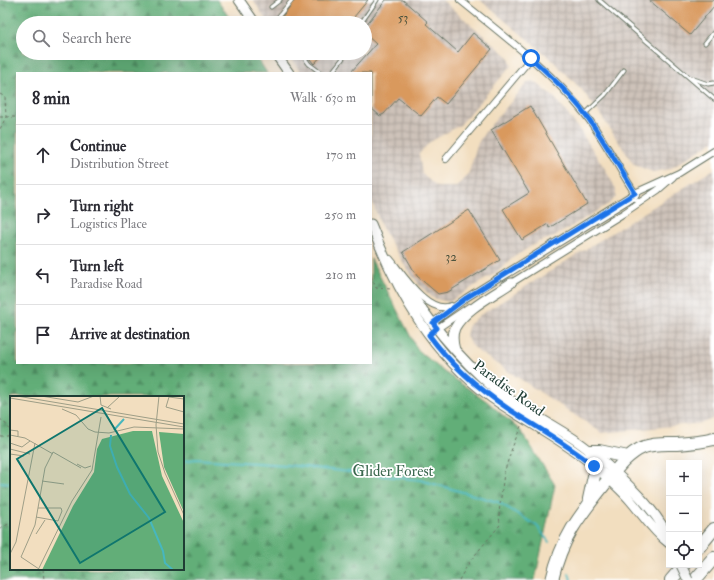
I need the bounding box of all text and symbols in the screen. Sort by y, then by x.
house number: 53 [398,10,408,26]
search box [16,16,372,60]
icon: search [30,27,52,49]
text: Search here [62,29,131,48]
route start [522,49,540,67]
text: 8 min [32,88,70,109]
text: Walk · 630 m [290,90,356,106]
text: Continue [70,137,126,156]
icon: ahead [32,144,54,166]
text: 170 m [326,147,356,163]
text: Distribution Street [70,156,169,172]
text: Turn right [70,197,133,216]
icon: right [32,204,54,226]
text: 250 m [324,207,356,223]
text: Logistics Place [70,216,147,232]
house number: 32 [445,249,457,265]
text: Turn left [70,257,124,276]
icon: left [32,264,54,286]
text: 210 m [325,267,356,283]
text: Paradise Road [70,276,142,292]
icon: arrive [32,324,54,346]
text: Arrive at destination [70,325,190,344]
street label: Paradise Road [469,356,549,421]
inset map [10,396,184,570]
route end [585,457,603,475]
map controls [666,460,702,568]
button: + [666,460,702,496]
park label: Glider Forest [353,462,434,481]
button: − [666,496,702,532]
button: locate [666,532,702,568]

